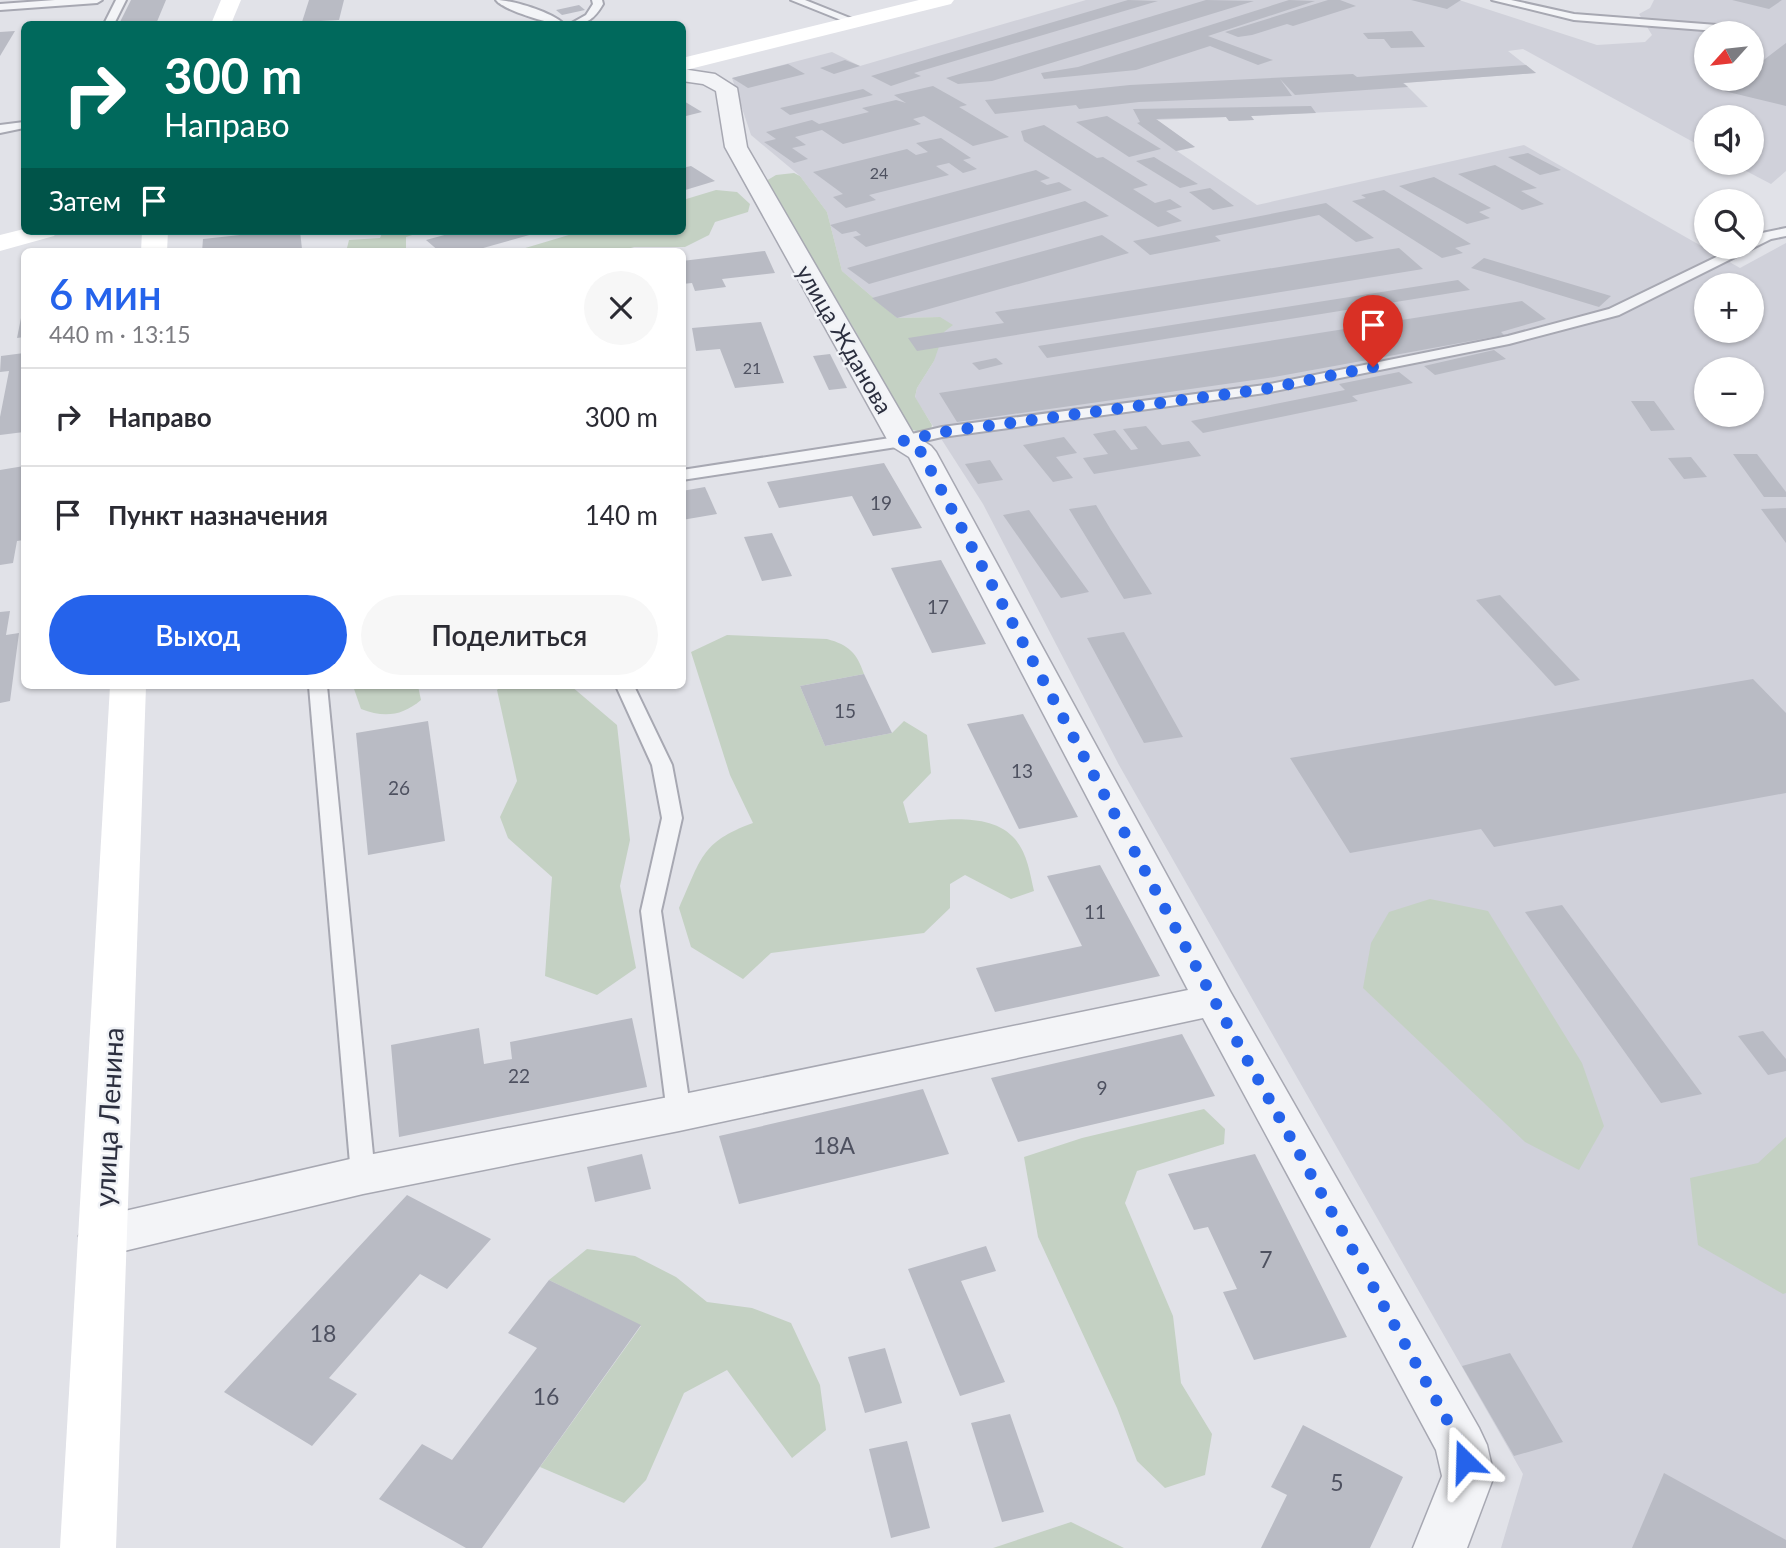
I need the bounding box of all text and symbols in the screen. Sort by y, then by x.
north arrow [1694,21,1764,91]
map controls [1694,21,1764,427]
text: 300 m [164,46,302,104]
icon: right [49,49,140,140]
text: Направо [164,105,290,144]
button: sound [1694,105,1764,175]
house number: 24 [870,163,888,182]
icon: arrive [135,182,173,220]
text: Затем [49,185,121,217]
button: search [1694,189,1764,259]
street label: улица Жданова [791,260,899,418]
text: 6 мин [49,269,162,319]
button: close [584,271,658,345]
button: + [1694,273,1764,343]
pin [1343,295,1403,367]
icon: arrive [1354,306,1392,344]
text: 440 m · 13:15 [49,320,191,348]
button: − [1694,357,1764,427]
house number: 21 [743,358,761,377]
icon: right [49,398,87,436]
text: Направо [108,401,212,433]
text: 300 m [585,401,658,433]
house number: 19 [870,491,892,514]
icon: arrive [49,496,87,534]
text: Пункт назначения [108,499,328,531]
text: 140 m [585,499,658,531]
button: Выход [49,595,347,675]
button: Поделиться [361,595,658,675]
house number: 17 [927,595,949,618]
house number: 15 [834,699,856,722]
house number: 13 [1011,759,1033,782]
house number: 26 [388,776,410,799]
house number: 11 [1084,900,1106,923]
street label: улица Ленина [86,1026,130,1208]
house number: 22 [508,1064,530,1087]
house number: 9 [1096,1076,1108,1099]
house number: 18А [813,1131,856,1159]
house number: 7 [1259,1245,1273,1273]
house number: 18 [310,1319,336,1347]
house number: 16 [533,1382,559,1410]
position arrow [1428,1424,1502,1498]
house number: 5 [1330,1468,1344,1496]

